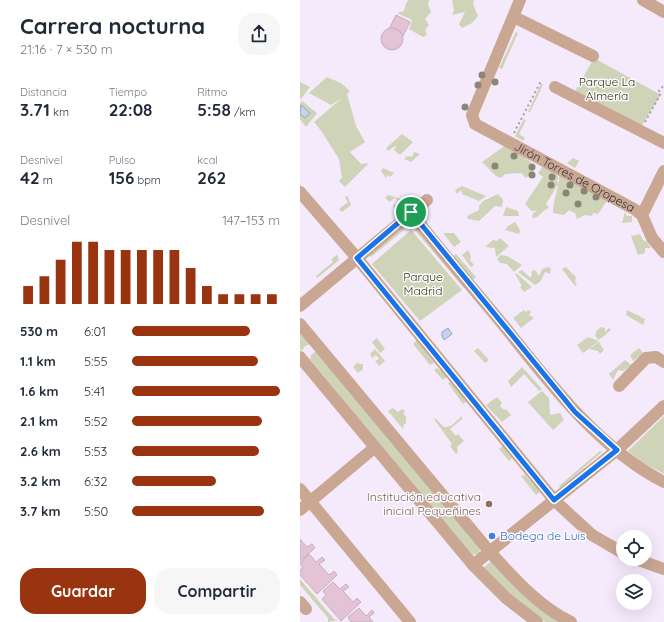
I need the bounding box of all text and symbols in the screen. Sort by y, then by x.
text: Carrera nocturna [20,12,205,40]
button: share [238,13,280,55]
text: 21:16 · 7 × 530 m [20,41,113,57]
park label: Parque La Almería [579,74,635,103]
text: Distancia [20,85,67,99]
text: Tiempo [109,85,147,99]
text: Ritmo [197,85,227,99]
text: 3.71 [20,99,50,120]
text: 22:08 [109,99,152,120]
text: 5:58 [197,99,231,120]
text: km [50,105,69,119]
text: /km [231,105,256,119]
street label: Jirón Torres de Oropesa [512,138,638,215]
text: Desnivel [20,153,63,167]
text: Pulso [109,153,136,167]
text: kcal [197,153,218,167]
text: 42 [20,167,40,188]
text: 156 [109,167,134,188]
text: 262 [197,167,226,188]
text: m [40,173,53,187]
text: bpm [134,173,161,187]
pin [394,195,428,229]
icon: arrive [400,201,422,223]
text: Desnivel [20,212,70,228]
text: 147–153 m [222,212,280,228]
park label: Parque Madrid [403,269,443,298]
text: 530 m [20,323,58,339]
text: 6:01 [84,323,106,339]
text: 1.1 km [20,353,56,369]
text: 5:55 [84,353,108,369]
text: 1.6 km [20,383,59,399]
text: 5:41 [84,383,105,399]
text: 2.1 km [20,413,58,429]
text: 5:52 [84,413,108,429]
text: 2.6 km [20,443,61,459]
text: 5:53 [84,443,107,459]
text: 3.2 km [20,473,61,489]
text: 6:32 [84,473,107,489]
place label: Institución educativa inicial Pequeñines [367,489,481,518]
marker: Institución educativa inicial Pequeñines [484,499,494,509]
text: 3.7 km [20,503,60,519]
text: 5:50 [84,503,108,519]
place label: Bodega de Luis [500,528,586,543]
map controls [616,530,652,610]
button: locate [616,530,652,566]
marker: Bodega de Luis [487,531,497,541]
button: Guardar [20,568,146,614]
button: Compartir [154,568,280,614]
button: layers [616,574,652,610]

